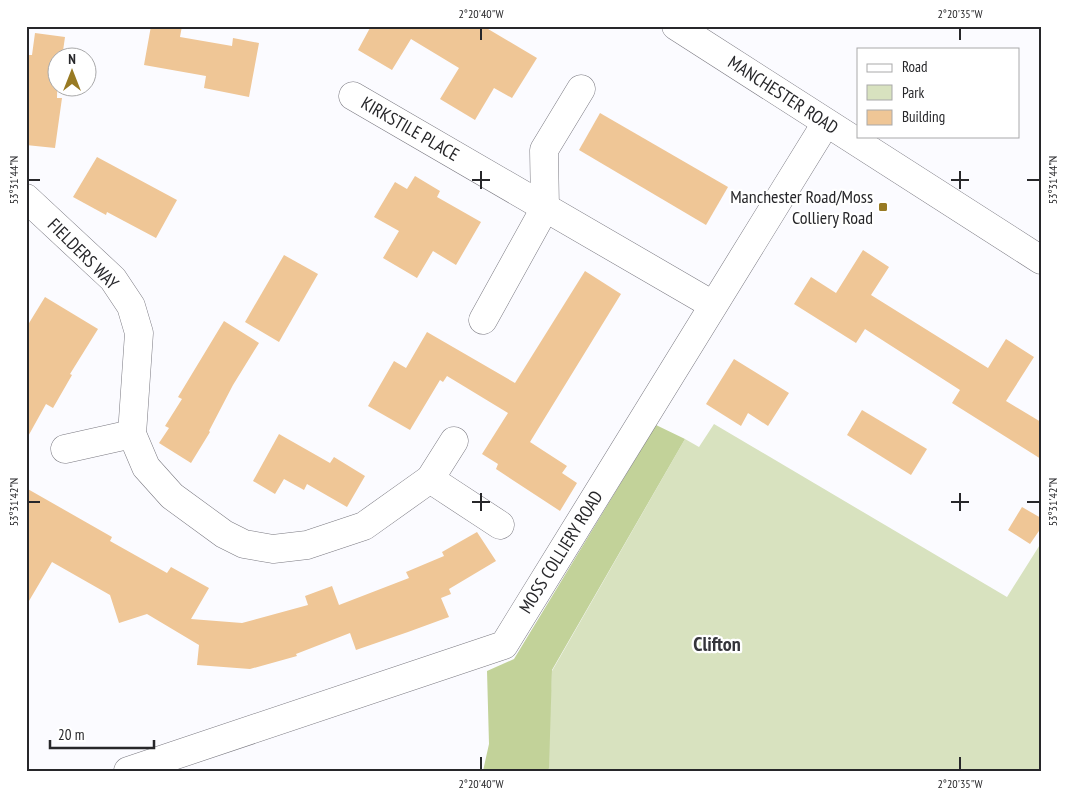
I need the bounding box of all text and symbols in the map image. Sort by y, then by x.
text: 2°20'40"W [458,6,504,21]
text: 2°20'35"W [937,6,983,21]
north arrow [48,48,98,98]
legend [857,48,1020,138]
text: N [68,50,76,68]
street label: MANCHESTER ROAD [724,50,843,139]
text: Road [902,57,928,76]
text: Park [902,83,924,102]
street label: KIRKSTILE PLACE [357,91,463,166]
text: Building [902,107,945,126]
text: 53°31'44"N [6,156,21,204]
text: 53°31'44"N [1045,156,1060,204]
place label: Manchester Road/Moss Colliery Road [730,185,873,229]
marker: Manchester Road/Moss Colliery Road [877,201,889,213]
street label: FIELDERS WAY [43,213,124,295]
text: 53°31'42"N [6,478,21,526]
text: 53°31'42"N [1045,478,1060,526]
street label: MOSS COLLIERY ROAD [514,486,607,617]
district label: Clifton [693,631,741,657]
scale bar [50,717,154,749]
text: 20 m [58,725,84,744]
text: 2°20'40"W [458,776,504,791]
text: 2°20'35"W [937,776,983,791]

